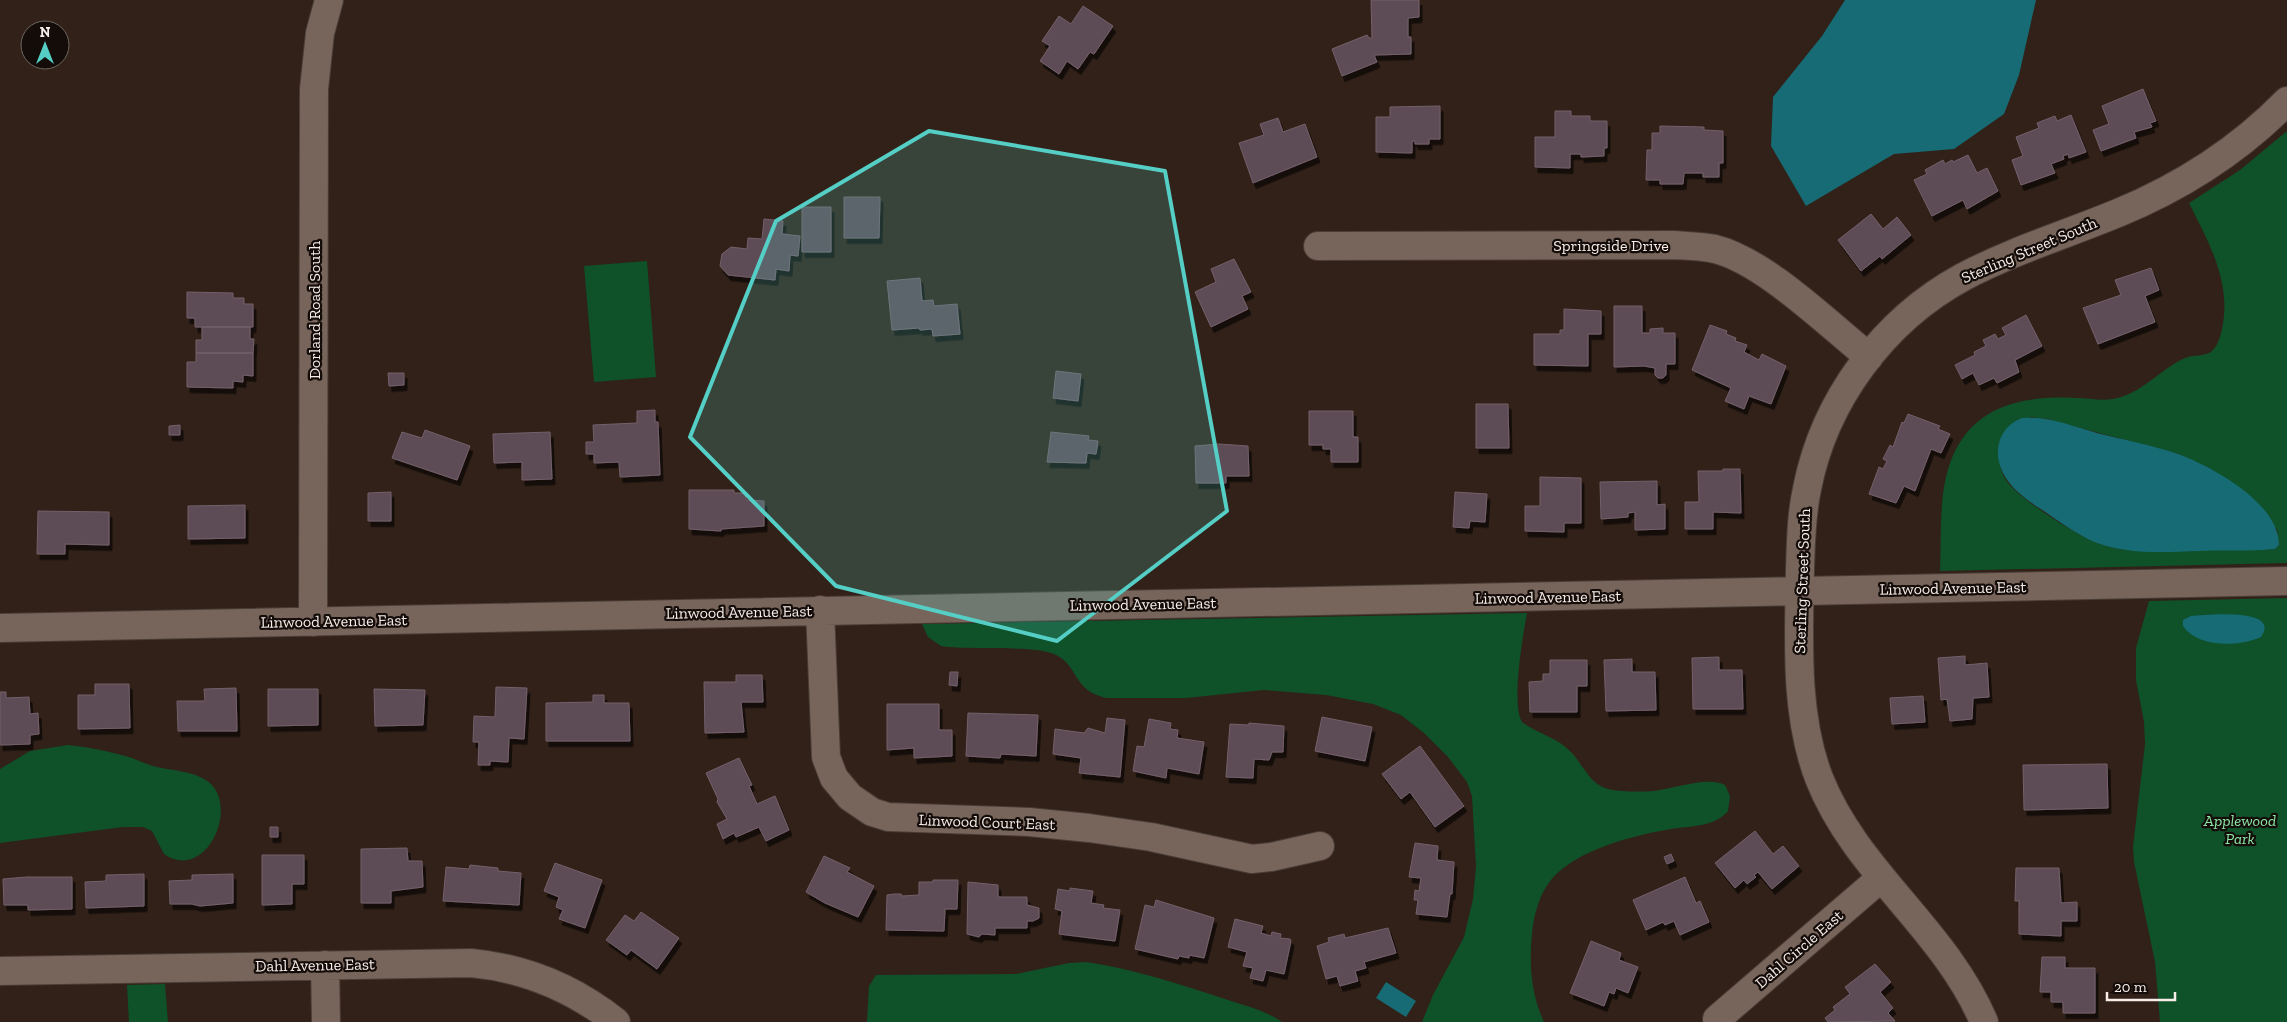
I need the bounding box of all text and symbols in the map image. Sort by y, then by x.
north arrow [20,20,70,70]
text: N [40,24,51,41]
street label: Sterling Street South [1958,213,2100,287]
street label: Springside Drive [1553,236,1669,255]
street label: Dorland Road South [305,241,324,379]
street label: Sterling Street South [1790,508,1814,654]
street label: Linwood Avenue East [1879,577,2027,599]
street label: Linwood Avenue East [1474,586,1622,608]
street label: Linwood Avenue East [1069,593,1217,615]
street label: Linwood Avenue East [665,601,813,623]
street label: Linwood Avenue East [260,610,408,632]
street label: Linwood Court East [918,810,1056,834]
park label: Applewood Park [2203,811,2276,848]
street label: Dahl Circle East [1751,906,1847,992]
street label: Dahl Avenue East [255,954,375,976]
scale bar [2107,970,2174,1002]
text: 20 m [2114,978,2147,996]

